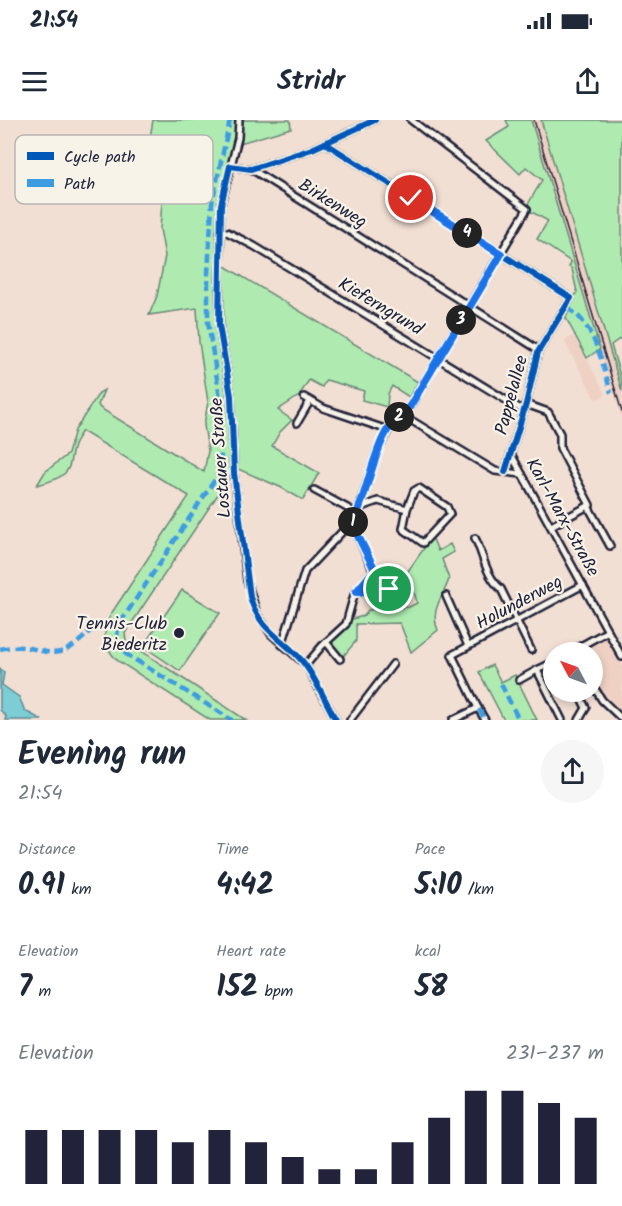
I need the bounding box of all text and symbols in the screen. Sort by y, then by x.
text: 21:54 [30,4,78,39]
text: Stridr [277,60,345,103]
icon: menu [18,65,51,98]
icon: share [571,65,604,98]
legend [15,135,213,204]
text: Cycle path [64,145,136,170]
text: Path [64,172,95,197]
street label: Birkenweg [292,172,372,237]
pin [385,172,436,223]
icon: check [394,181,427,214]
pin: 4 [452,218,482,248]
text: 4 [463,220,471,245]
street label: Kieferngrund [332,270,429,345]
pin: 3 [446,305,476,335]
text: 3 [457,307,465,332]
street label: Pappelallee [488,352,537,438]
street label: Lostauer Straße [203,397,240,519]
pin: 2 [384,402,414,432]
text: 2 [394,404,404,429]
street label: Karl-Marx-Straße [517,453,606,582]
pin: 1 [338,507,368,537]
text: 1 [351,509,355,534]
pin [363,563,414,614]
street label: Holunderweg [471,568,568,638]
icon: arrive [372,572,405,605]
place label: Tennis-Club Biederitz [77,610,168,660]
marker: Tennis-Club Biederitz [172,626,186,640]
north arrow [543,642,603,702]
map controls [543,642,603,702]
text: Evening run [18,729,186,782]
button: share [541,740,604,803]
text: 21:54 [18,778,63,810]
text: Distance [18,837,76,862]
text: Time [216,837,249,862]
text: Pace [415,837,445,862]
text: 0.91 [18,862,65,910]
text: 4:42 [216,862,274,910]
text: 5:10 [415,862,462,910]
text: km [65,877,91,902]
text: /km [462,877,494,902]
text: Elevation [18,939,79,964]
text: Heart rate [216,939,286,964]
text: kcal [415,939,441,964]
text: 7 [18,964,32,1012]
text: 152 [216,964,258,1012]
text: 58 [415,964,448,1012]
text: m [32,979,51,1004]
text: bpm [258,979,293,1004]
text: Elevation [18,1038,94,1070]
text: 231–237 m [506,1038,604,1070]

